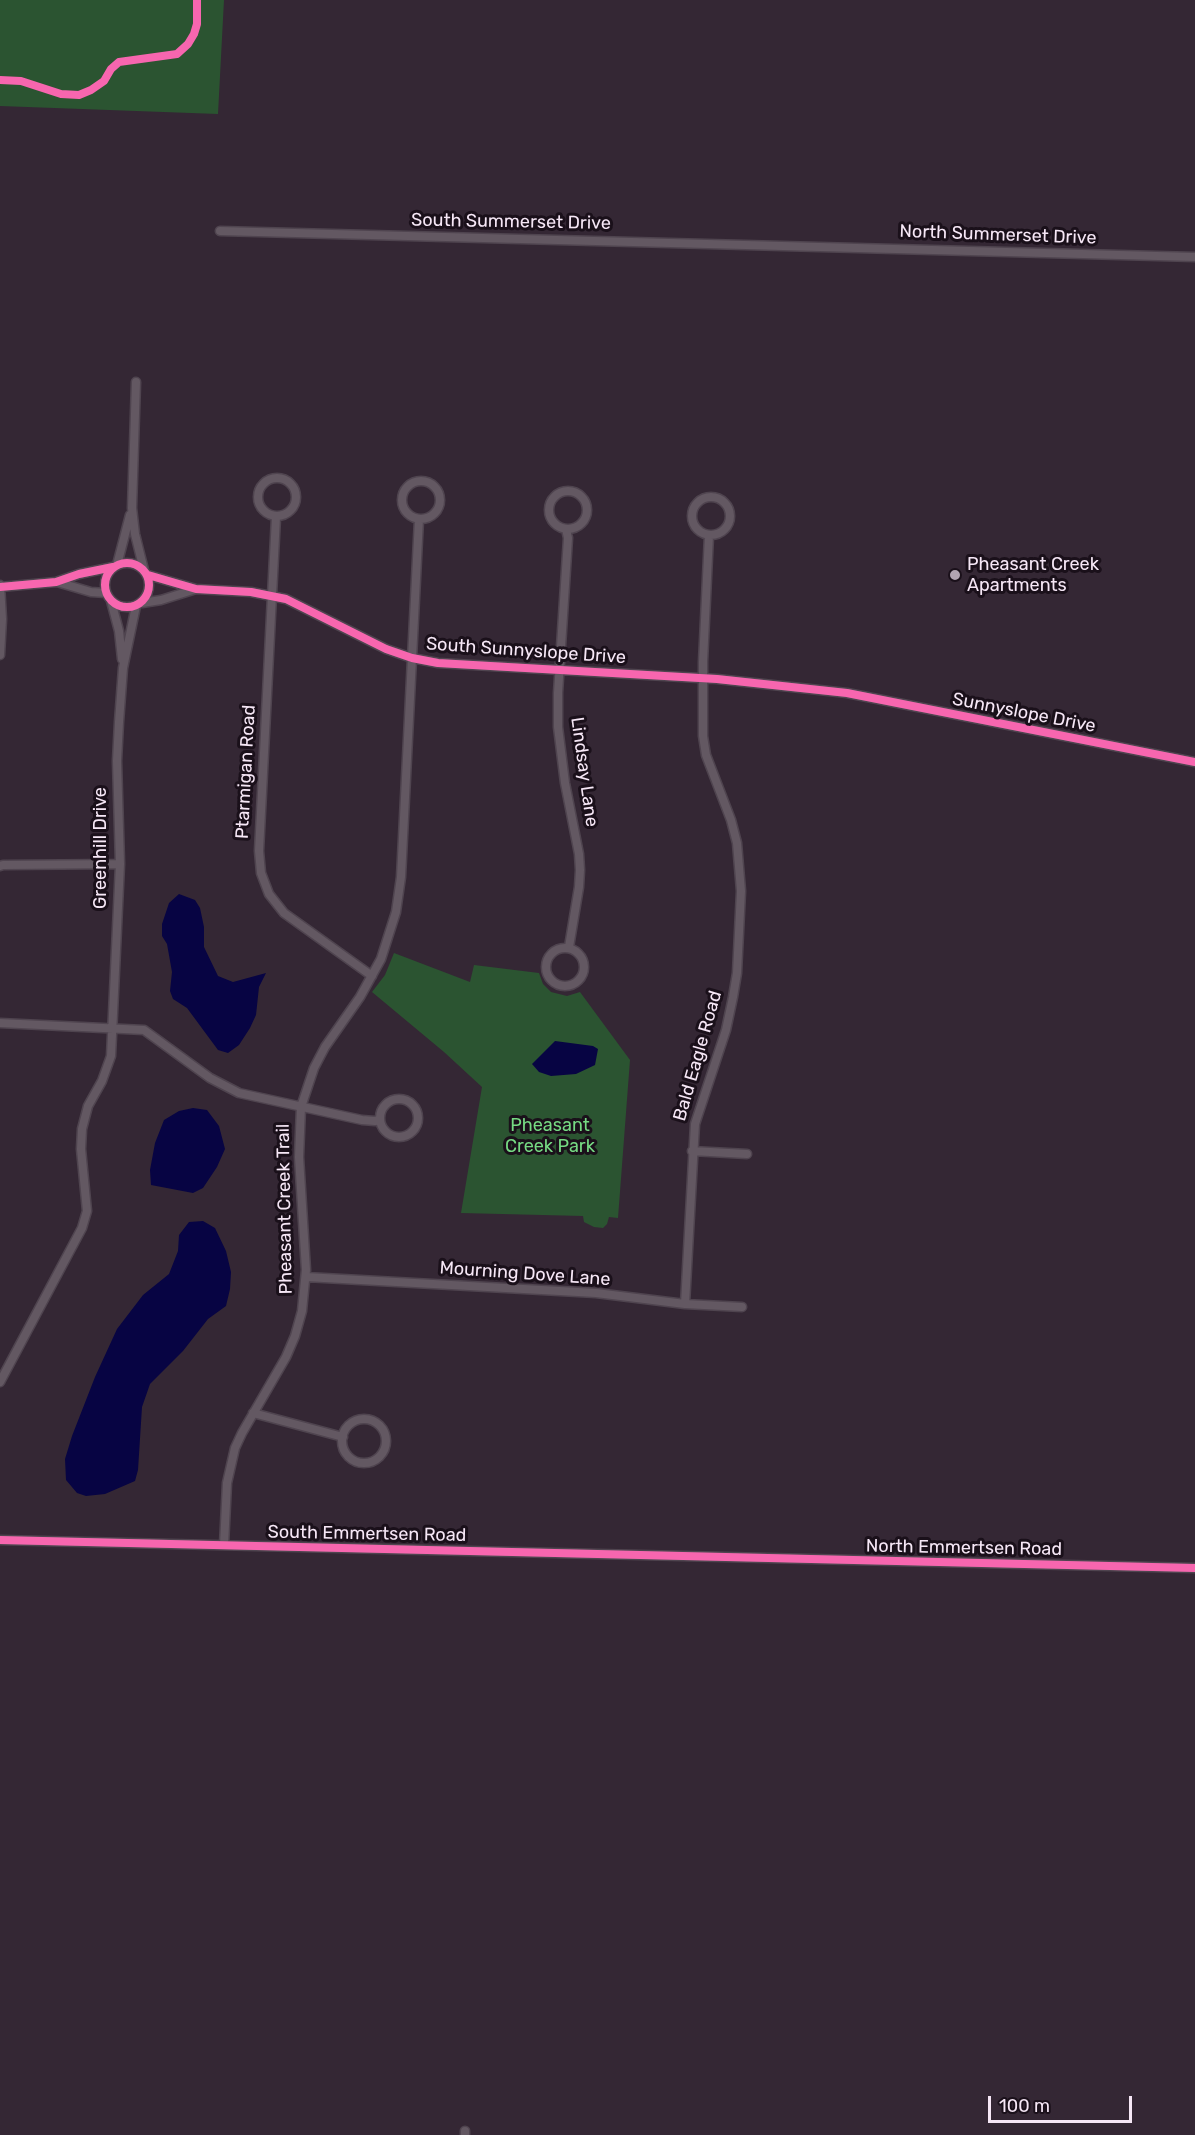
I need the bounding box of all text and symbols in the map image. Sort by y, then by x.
street label: South Summerset Drive [411,209,611,235]
street label: North Summerset Drive [899,221,1097,249]
place label: Pheasant Creek Apartments [967,554,1099,596]
marker: Pheasant Creek Apartments [948,568,962,582]
street label: South Sunnyslope Drive [425,633,627,669]
street label: Sunnyslope Drive [950,689,1098,737]
street label: Ptarmigan Road [232,704,260,840]
street label: Lindsay Lane [566,716,602,828]
street label: Greenhill Drive [90,787,112,909]
street label: Bald Eagle Road [669,988,727,1124]
park label: Pheasant Creek Park [505,1115,595,1158]
street label: Pheasant Creek Trail [273,1123,297,1295]
street label: Mourning Dove Lane [439,1257,611,1291]
street label: South Emmertsen Road [267,1521,467,1547]
street label: North Emmertsen Road [866,1535,1062,1561]
scale bar [991,2084,1135,2122]
text: 100 m [999,2095,1050,2117]

